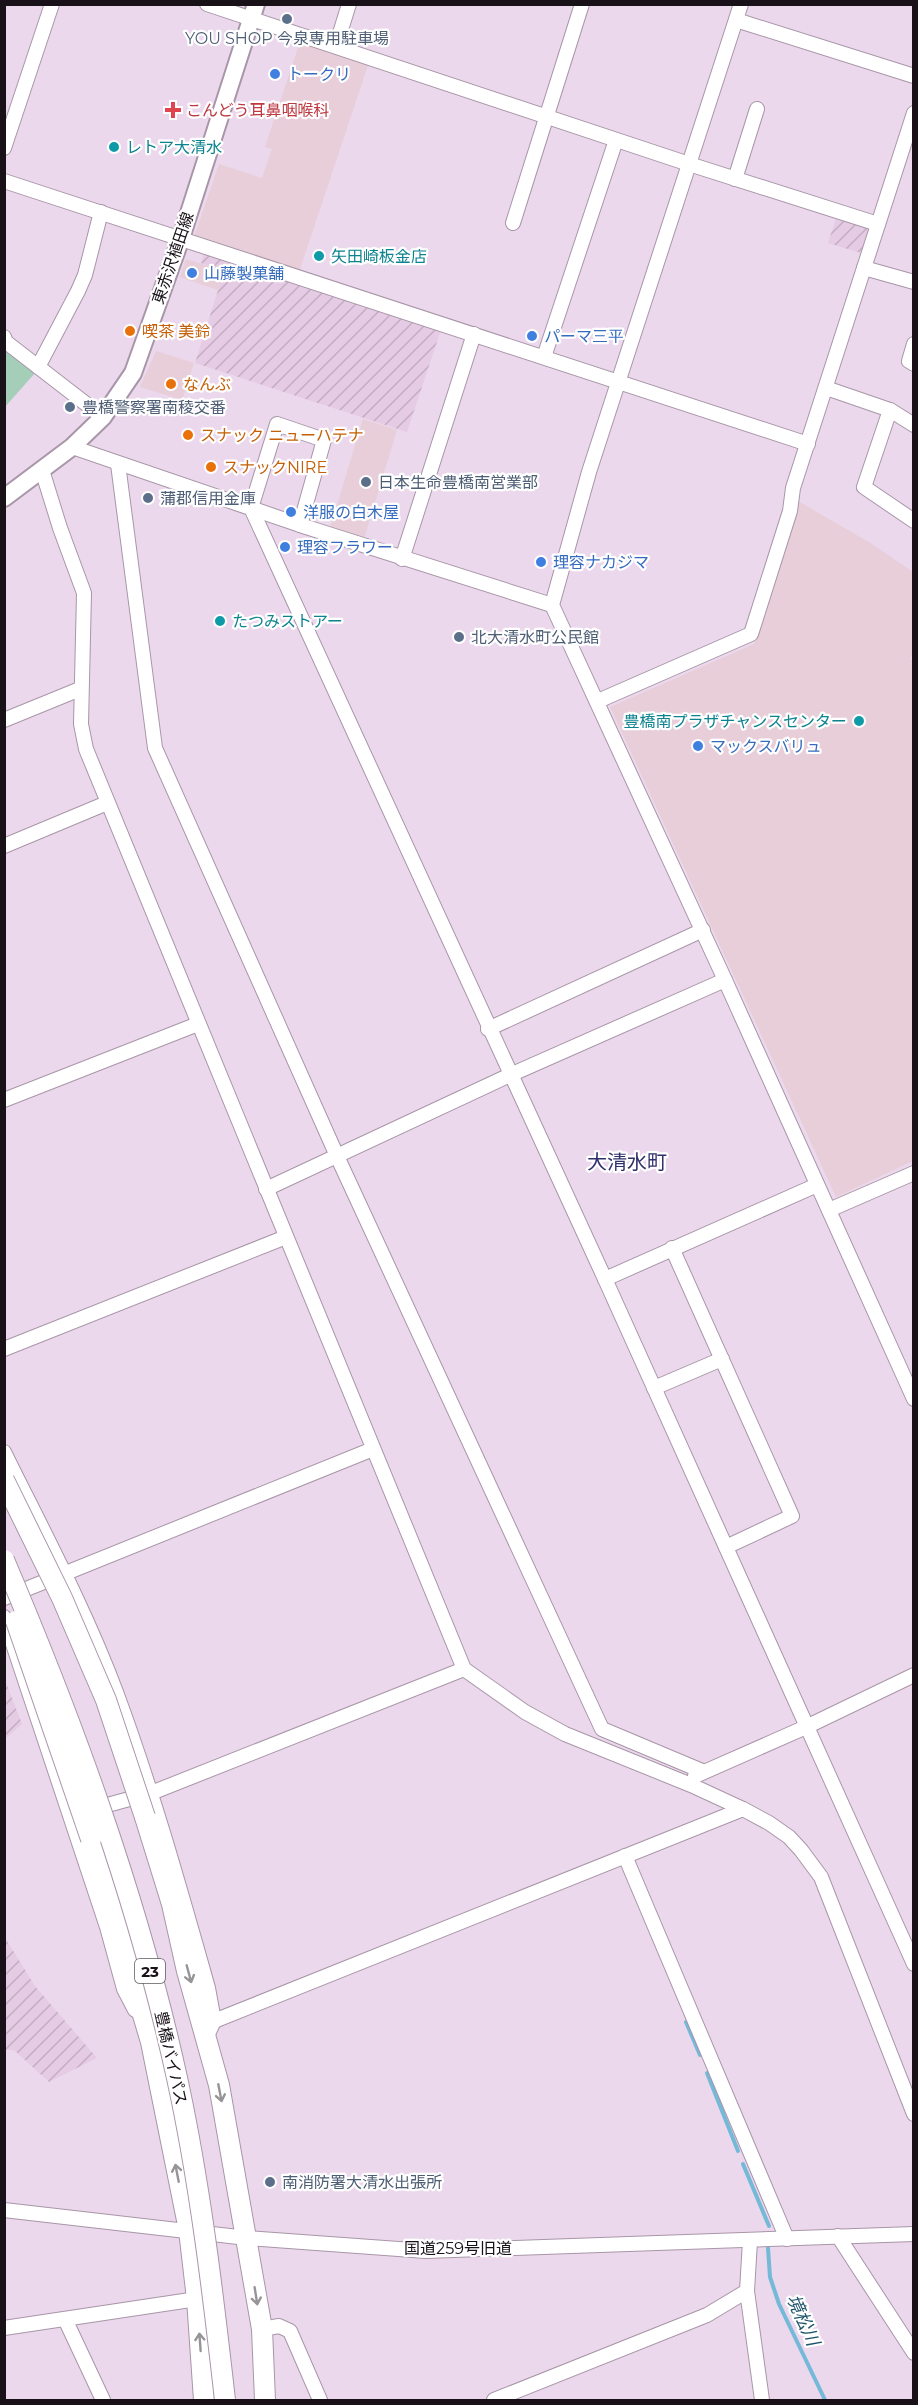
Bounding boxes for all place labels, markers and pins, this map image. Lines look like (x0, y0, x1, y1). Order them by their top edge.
marker: YOU SHOP 今泉専用駐車場 (280, 12, 294, 26)
place label: YOU SHOP 今泉専用駐車場 (185, 29, 389, 48)
place label: トークリ (287, 65, 351, 84)
marker: トークリ (268, 67, 282, 81)
marker: こんどう耳鼻咽喉科 (164, 101, 182, 119)
place label: こんどう耳鼻咽喉科 (186, 101, 330, 120)
place label: レトア大清水 (126, 138, 222, 157)
marker: レトア大清水 (107, 140, 121, 154)
place label: 矢田崎板金店 (331, 247, 427, 266)
marker: 矢田崎板金店 (312, 249, 326, 263)
place label: 山藤製菓舗 (204, 264, 284, 283)
marker: 山藤製菓舗 (185, 266, 199, 280)
place label: 喫茶 美鈴 (142, 322, 210, 341)
marker: 喫茶 美鈴 (123, 324, 137, 338)
place label: パーマ三平 (544, 327, 624, 346)
marker: パーマ三平 (525, 329, 539, 343)
place label: なんぶ (183, 375, 231, 394)
marker: なんぶ (164, 377, 178, 391)
place label: 豊橋警察署南稜交番 (82, 398, 226, 417)
marker: 豊橋警察署南稜交番 (63, 400, 77, 414)
place label: スナック ニューハテナ (200, 426, 364, 445)
marker: スナック ニューハテナ (181, 428, 195, 442)
place label: スナックNIRE (223, 458, 327, 477)
marker: スナックNIRE (204, 460, 218, 474)
place label: 日本生命豊橋南営業部 (378, 473, 538, 492)
marker: 日本生命豊橋南営業部 (359, 475, 373, 489)
place label: 蒲郡信用金庫 (160, 489, 256, 508)
marker: 蒲郡信用金庫 (141, 491, 155, 505)
place label: 洋服の白木屋 (303, 503, 399, 522)
marker: 洋服の白木屋 (284, 505, 298, 519)
place label: 理容フラワー (297, 538, 393, 557)
marker: 理容フラワー (278, 540, 292, 554)
place label: 理容ナカジマ (553, 553, 649, 572)
marker: 理容ナカジマ (534, 555, 548, 569)
place label: たつみストアー (232, 612, 343, 631)
marker: たつみストアー (213, 614, 227, 628)
place label: 北大清水町公民館 (471, 628, 599, 647)
marker: 北大清水町公民館 (452, 630, 466, 644)
place label: 豊橋南プラザチャンスセンター (623, 712, 847, 731)
marker: 豊橋南プラザチャンスセンター (852, 714, 866, 728)
place label: マックスバリュ (710, 737, 822, 756)
marker: マックスバリュ (691, 739, 705, 753)
place label: 南消防署大清水出張所 (282, 2173, 442, 2192)
marker: 南消防署大清水出張所 (263, 2175, 277, 2189)

